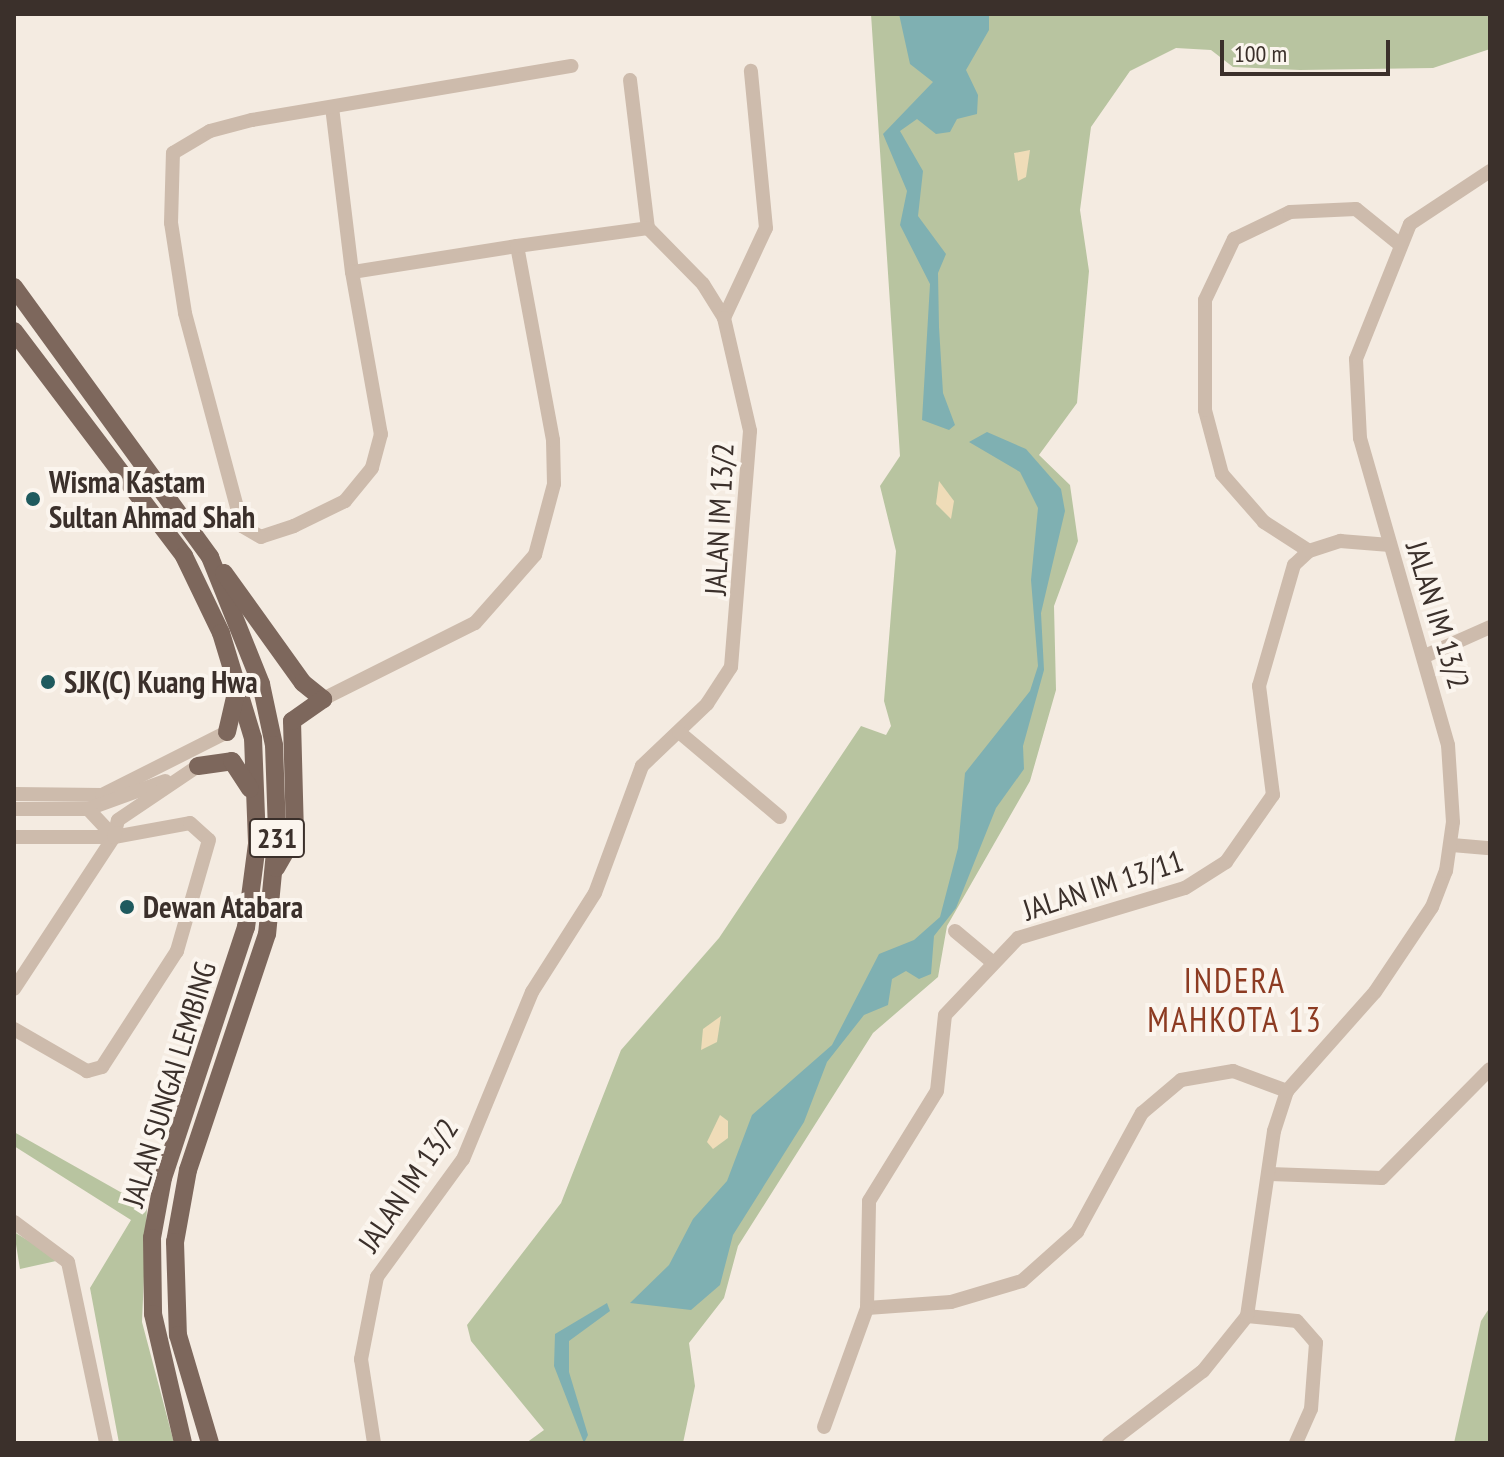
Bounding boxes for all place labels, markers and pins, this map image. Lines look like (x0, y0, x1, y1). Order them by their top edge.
place label: Wisma Kastam Sultan Ahmad Shah (49, 464, 256, 534)
marker: Wisma Kastam Sultan Ahmad Shah (24, 490, 42, 508)
place label: SJK(C) Kuang Hwa (64, 664, 258, 700)
marker: SJK(C) Kuang Hwa (39, 673, 57, 691)
place label: Dewan Atabara (143, 889, 304, 925)
marker: Dewan Atabara (118, 898, 136, 916)

